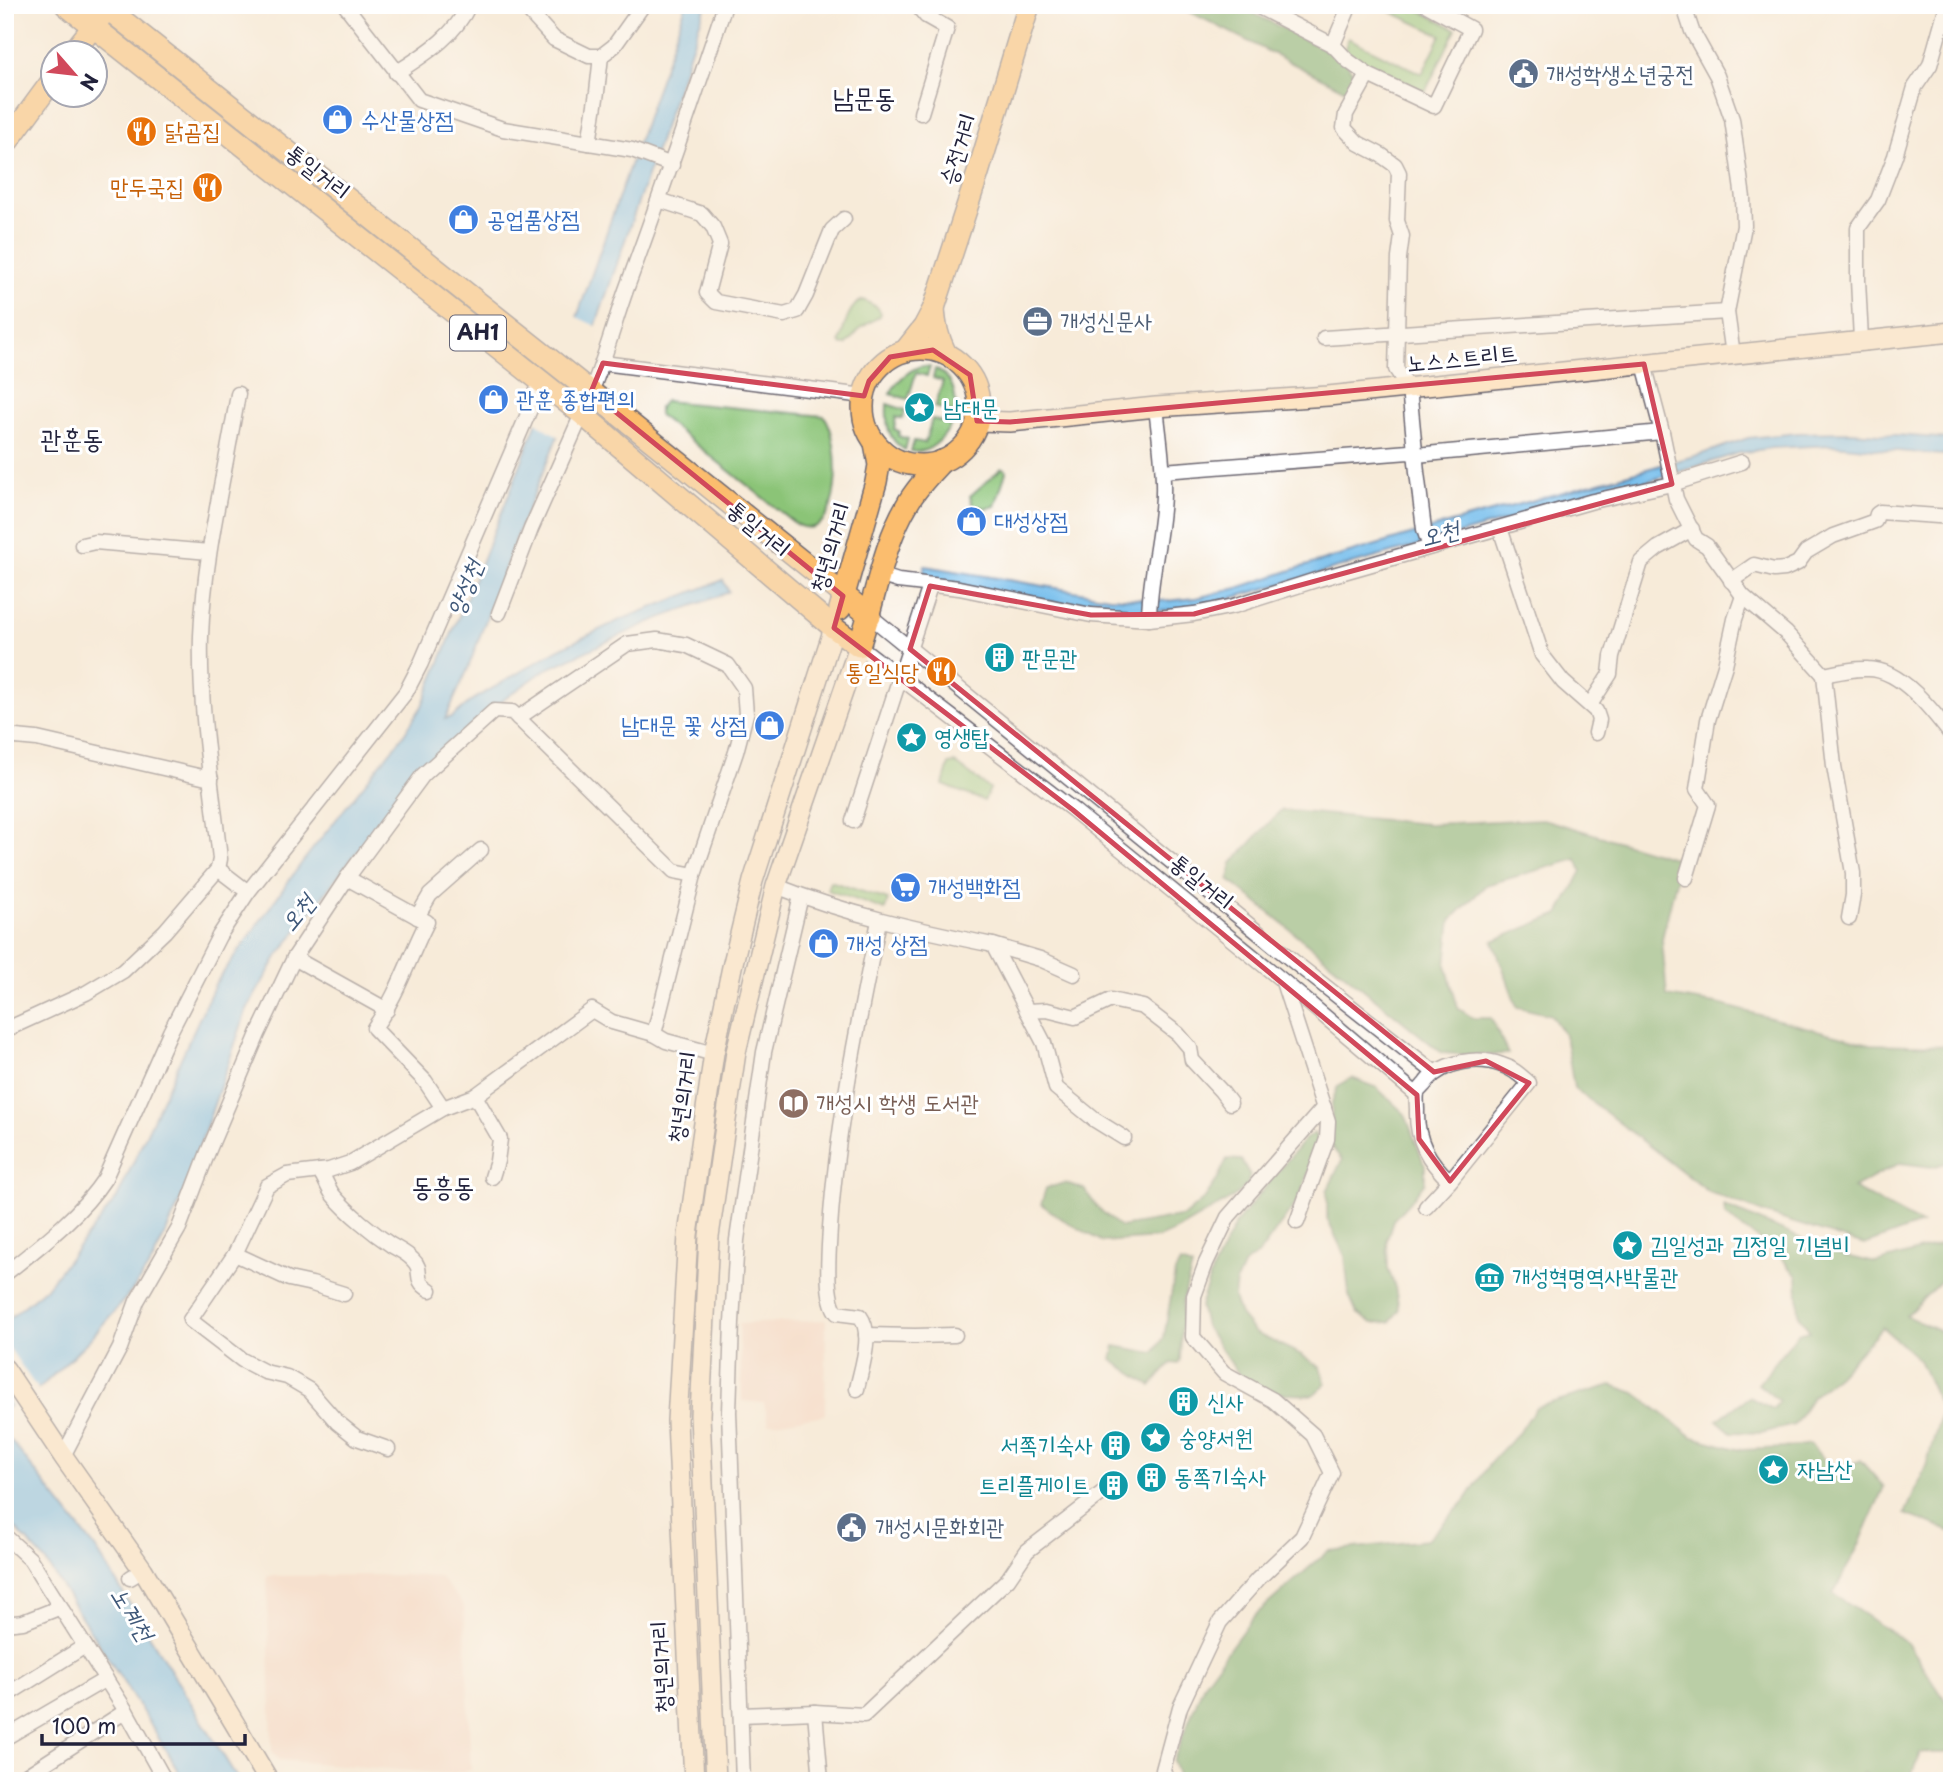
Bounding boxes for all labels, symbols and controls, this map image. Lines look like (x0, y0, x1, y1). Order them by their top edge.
north arrow (38, 38, 108, 108)
place label: 개성학생소년궁전 (1546, 55, 1694, 90)
public building icon: 개성학생소년궁전 (1506, 57, 1540, 91)
text: N (74, 69, 106, 96)
district label: 남문동 (833, 77, 895, 116)
place label: 수산물상점 (361, 101, 454, 136)
shop icon: 수산물상점 (321, 103, 355, 137)
street label: 승전거리 (929, 108, 984, 189)
place label: 닭곰집 (165, 112, 221, 147)
restaurant icon: 닭곰집 (125, 114, 159, 148)
street label: 통일거리 (279, 134, 359, 207)
place label: 만두국집 (110, 168, 184, 203)
restaurant icon: 만두국집 (190, 170, 224, 204)
place label: 공업품상점 (487, 200, 580, 235)
shop icon: 공업품상점 (447, 202, 481, 236)
place label: 개성신문사 (1060, 302, 1153, 337)
office icon: 개성신문사 (1020, 304, 1054, 338)
road number: AH1 (450, 316, 506, 350)
street label: 노스스트리트 (1405, 333, 1519, 380)
place label: 관훈 종합편의 (516, 380, 635, 415)
shop icon: 관훈 종합편의 (476, 382, 510, 416)
place label: 남대문 (943, 389, 999, 424)
place icon: 남대문 (903, 391, 937, 425)
district label: 관훈동 (41, 418, 103, 457)
street label: 통일거리 (720, 491, 800, 565)
street label: 청년의거리 (799, 497, 858, 596)
place label: 대성상점 (994, 502, 1068, 537)
shop icon: 대성상점 (954, 504, 988, 538)
water label: 오천 (1416, 509, 1465, 554)
water label: 양성천 (436, 551, 492, 621)
place label: 판문관 (1022, 639, 1078, 674)
building icon: 판문관 (982, 641, 1016, 675)
place label: 통일식당 (845, 653, 919, 688)
restaurant icon: 통일식당 (925, 655, 959, 689)
place label: 남대문 꽃 상점 (621, 706, 747, 741)
shop icon: 남대문 꽃 상점 (753, 708, 787, 742)
place label: 영생탑 (934, 718, 990, 753)
place icon: 영생탑 (894, 720, 928, 754)
street label: 통일거리 (1163, 844, 1243, 918)
place label: 개성백화점 (928, 868, 1021, 903)
supermarket icon: 개성백화점 (888, 870, 922, 904)
water label: 오천 (270, 883, 324, 938)
place label: 개성 상점 (846, 925, 928, 960)
shop icon: 개성 상점 (806, 927, 840, 961)
street label: 청년의거리 (657, 1049, 704, 1145)
place label: 개성시 학생 도서관 (816, 1084, 979, 1119)
library icon: 개성시 학생 도서관 (776, 1086, 810, 1120)
district label: 동흥동 (412, 1166, 474, 1205)
place label: 김일성과 김정일 기념비 (1650, 1226, 1850, 1261)
place icon: 김일성과 김정일 기념비 (1610, 1228, 1644, 1262)
place label: 개성혁명역사박물관 (1512, 1258, 1679, 1293)
museum icon: 개성혁명역사박물관 (1472, 1260, 1506, 1294)
place label: 신사 (1207, 1383, 1244, 1418)
building icon: 신사 (1167, 1385, 1201, 1419)
place label: 숭양서원 (1179, 1419, 1253, 1454)
place icon: 숭양서원 (1139, 1421, 1173, 1455)
place label: 서쪽기숙사 (1000, 1426, 1093, 1461)
building icon: 서쪽기숙사 (1099, 1428, 1133, 1462)
place label: 자남산 (1797, 1450, 1853, 1485)
place icon: 자남산 (1757, 1452, 1791, 1486)
place label: 동쪽기숙사 (1174, 1458, 1267, 1493)
building icon: 동쪽기숙사 (1134, 1460, 1168, 1494)
place label: 트리플게이트 (979, 1466, 1090, 1501)
building icon: 트리플게이트 (1096, 1468, 1130, 1502)
place label: 개성시문화회관 (875, 1508, 1005, 1543)
public building icon: 개성시문화회관 (835, 1510, 869, 1544)
water label: 노계천 (103, 1579, 166, 1649)
street label: 청년의거리 (640, 1620, 679, 1714)
scale bar (42, 1702, 245, 1746)
text: 100 m (52, 1709, 116, 1741)

